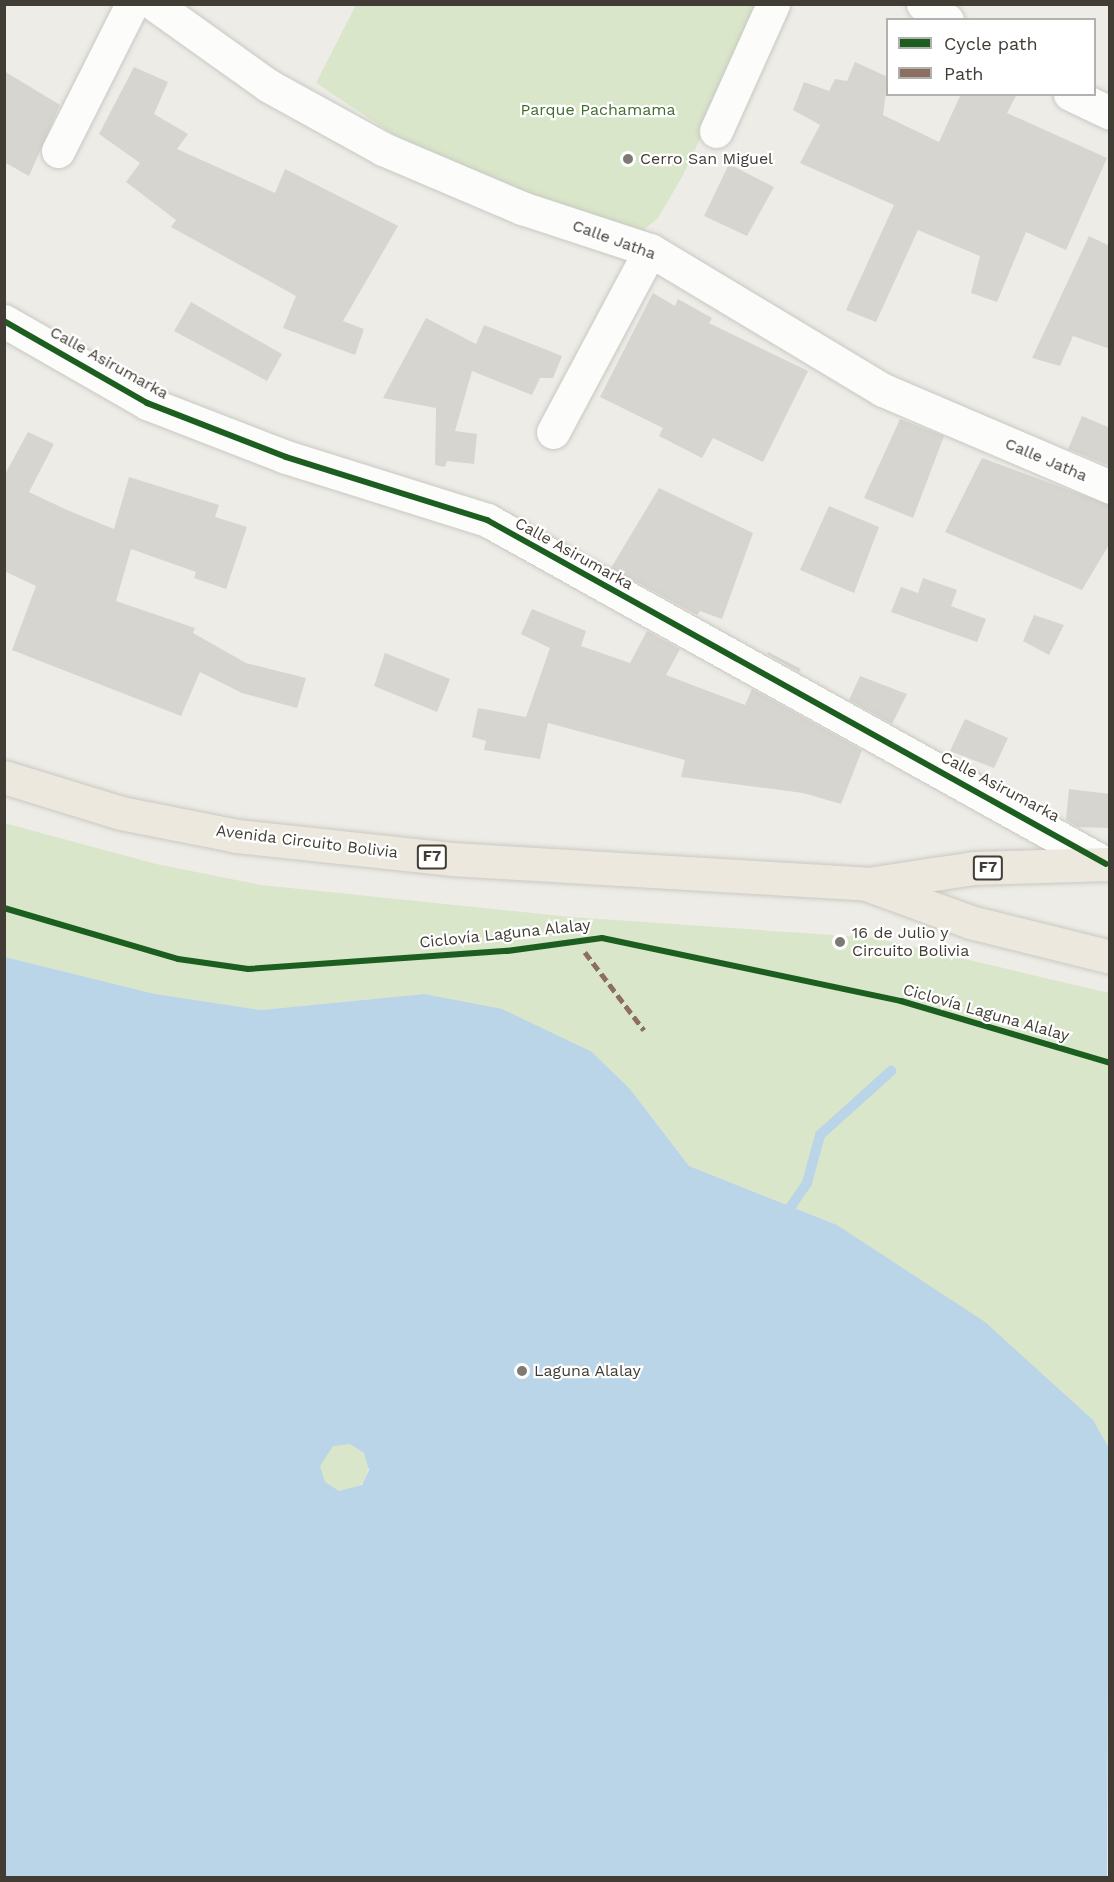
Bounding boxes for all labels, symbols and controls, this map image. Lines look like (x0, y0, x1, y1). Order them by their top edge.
legend (886, 18, 1096, 96)
text: Cycle path (944, 33, 1038, 54)
text: Path (944, 63, 984, 84)
park label: Parque Pachamama (520, 100, 676, 120)
place label: Cerro San Miguel (640, 149, 773, 169)
marker: Cerro San Miguel (621, 152, 635, 166)
street label: Calle Jatha (570, 216, 658, 264)
street label: Calle Asirumarka (46, 322, 172, 404)
street label: Calle Jatha (1002, 434, 1090, 486)
street label: Calle Asirumarka (511, 513, 637, 595)
street label: Calle Asirumarka (937, 747, 1063, 827)
street label: Avenida Circuito Bolivia (215, 821, 399, 863)
road number: F7 (416, 845, 448, 869)
road number: F7 (972, 856, 1004, 880)
street label: Ciclovía Laguna Alalay (418, 915, 592, 953)
place label: 16 de Julio y Circuito Bolivia (852, 923, 969, 961)
marker: 16 de Julio y Circuito Bolivia (833, 935, 847, 949)
street label: Ciclovía Laguna Alalay (900, 980, 1072, 1046)
place label: Laguna Alalay (534, 1361, 642, 1381)
marker: Laguna Alalay (515, 1364, 529, 1378)

